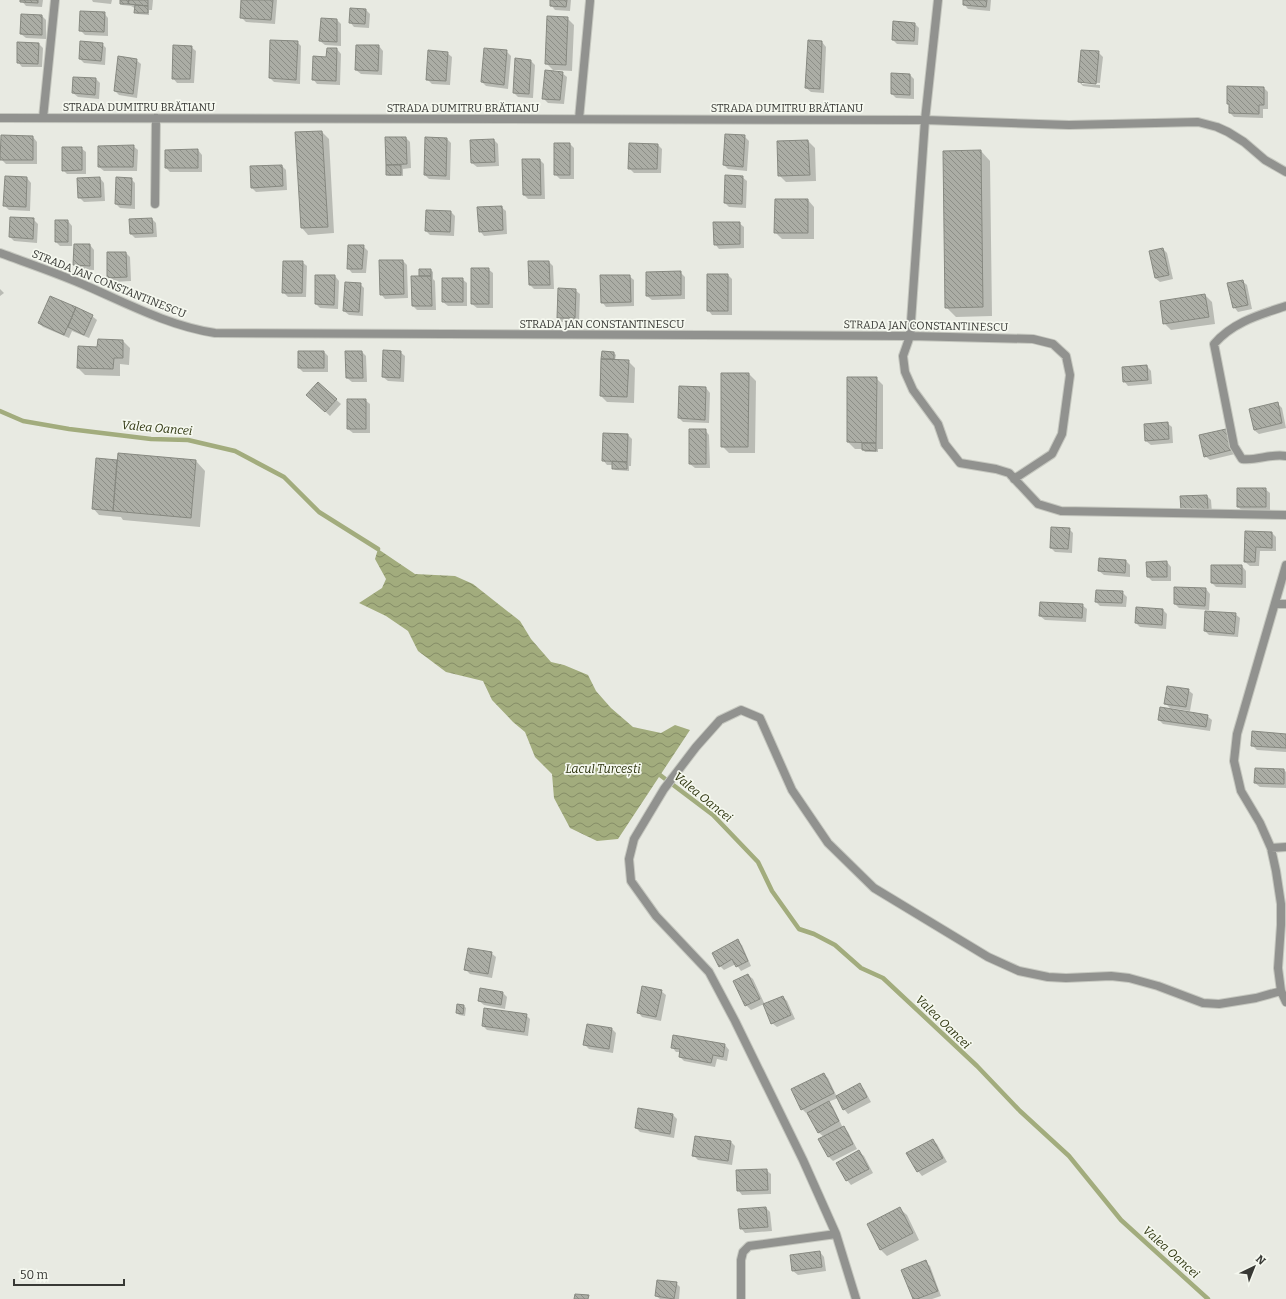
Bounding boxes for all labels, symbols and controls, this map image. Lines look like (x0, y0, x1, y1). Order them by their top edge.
street label: STRADA DUMITRU BRĂTIANU (63, 100, 215, 114)
street label: STRADA DUMITRU BRĂTIANU (387, 101, 539, 115)
street label: STRADA DUMITRU BRĂTIANU (711, 101, 863, 115)
street label: STRADA JAN CONSTANTINESCU (30, 247, 188, 321)
street label: STRADA JAN CONSTANTINESCU (520, 318, 684, 331)
street label: STRADA JAN CONSTANTINESCU (843, 318, 1009, 334)
water label: Valea Oancei (121, 418, 194, 438)
water label: Lacul Turcești (565, 762, 641, 777)
water label: Valea Oancei (671, 769, 735, 825)
water label: Valea Oancei (913, 992, 974, 1052)
water label: Valea Oancei (1140, 1223, 1202, 1281)
north arrow (1234, 1247, 1274, 1287)
text: N (1253, 1252, 1268, 1268)
scale bar (14, 1261, 124, 1287)
text: 50 m (20, 1268, 49, 1282)

